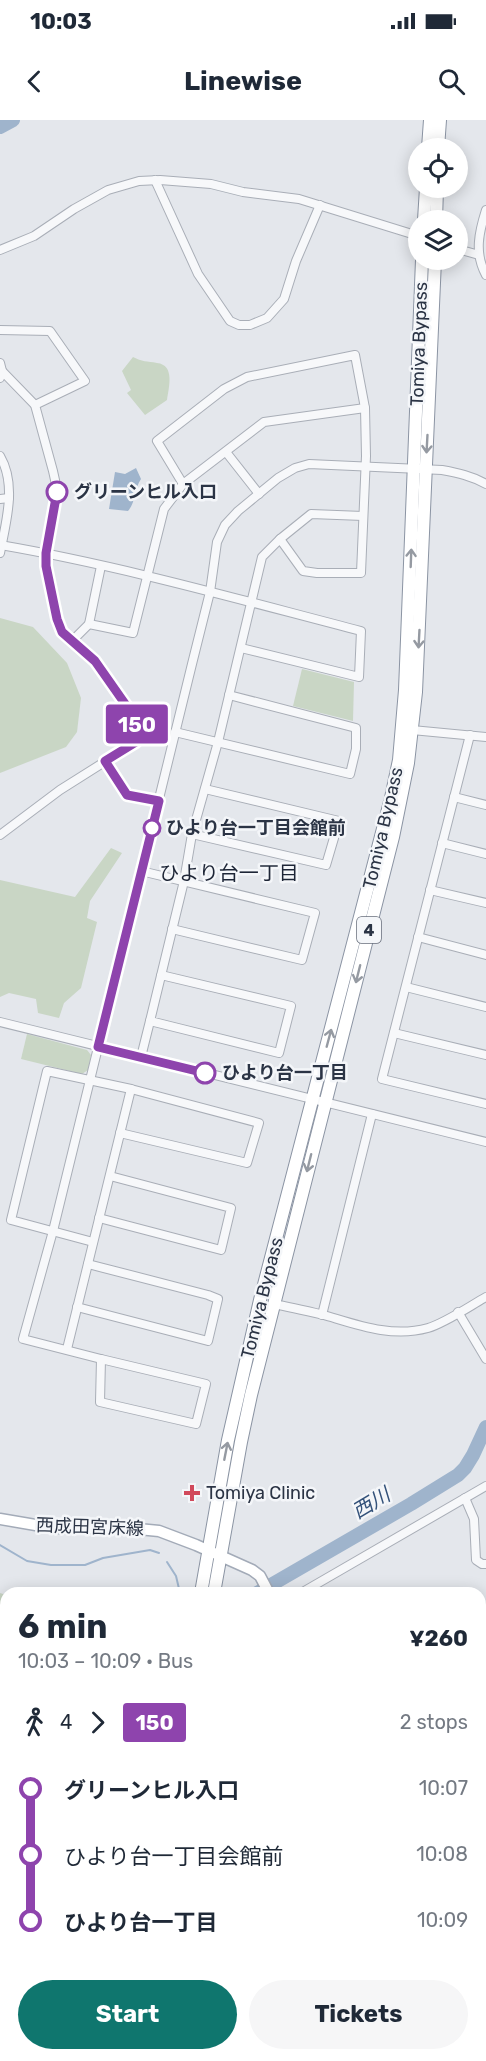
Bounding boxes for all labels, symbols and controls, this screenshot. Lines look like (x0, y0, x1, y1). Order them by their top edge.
text: 10:03 (30, 8, 92, 35)
icon: back (18, 65, 51, 98)
text: Linewise (184, 65, 302, 97)
icon: search (435, 65, 468, 98)
map controls (408, 138, 468, 270)
button: locate (408, 138, 468, 198)
button: layers (408, 210, 468, 270)
street label: Tomiya Bypass (406, 281, 432, 407)
one-way arrow (422, 433, 433, 453)
marker: グリーンヒル入口 (46, 481, 68, 503)
place label: グリーンヒル入口 (74, 481, 217, 503)
one-way arrow (405, 549, 416, 569)
one-way arrow (414, 628, 425, 648)
line badge: 150 (102, 704, 172, 744)
text: 150 (118, 712, 156, 737)
street label: Tomiya Bypass (358, 765, 408, 891)
place label: ひより台一丁目会館前 (166, 817, 346, 839)
marker: ひより台一丁目会館前 (143, 819, 161, 837)
district label: ひより台一丁目 (159, 861, 299, 885)
road number: 4 (357, 917, 381, 943)
one-way arrow (352, 964, 364, 983)
one-way arrow (324, 1029, 336, 1048)
marker: ひより台一丁目 (194, 1062, 216, 1084)
place label: ひより台一丁目 (222, 1062, 348, 1084)
one-way arrow (303, 1153, 315, 1172)
street label: Tomiya Bypass (236, 1235, 288, 1361)
one-way arrow (221, 1442, 232, 1462)
water label: 西川 (348, 1481, 396, 1524)
place label: Tomiya Clinic (206, 1482, 315, 1504)
marker: Tomiya Clinic (183, 1484, 201, 1502)
street label: 西成田宮床線 (36, 1514, 144, 1540)
text: 6 min (18, 1607, 107, 1646)
text: ¥260 (409, 1625, 468, 1652)
text: 10:03 – 10:09 · Bus (18, 1649, 193, 1673)
icon: walk (18, 1706, 51, 1739)
icon: forward (81, 1706, 114, 1739)
text: 4 (60, 1710, 72, 1734)
text: 150 (135, 1710, 174, 1735)
text: 2 stops (400, 1710, 468, 1734)
text: 10:07 (419, 1776, 468, 1800)
text: グリーンヒル入口 (64, 1777, 239, 1804)
text: 10:08 (416, 1842, 468, 1866)
text: ひより台一丁目会館前 (64, 1843, 284, 1870)
text: 10:09 (417, 1908, 468, 1932)
text: ひより台一丁目 (64, 1909, 218, 1936)
button: Start (18, 1980, 237, 2049)
button: Tickets (249, 1980, 468, 2049)

